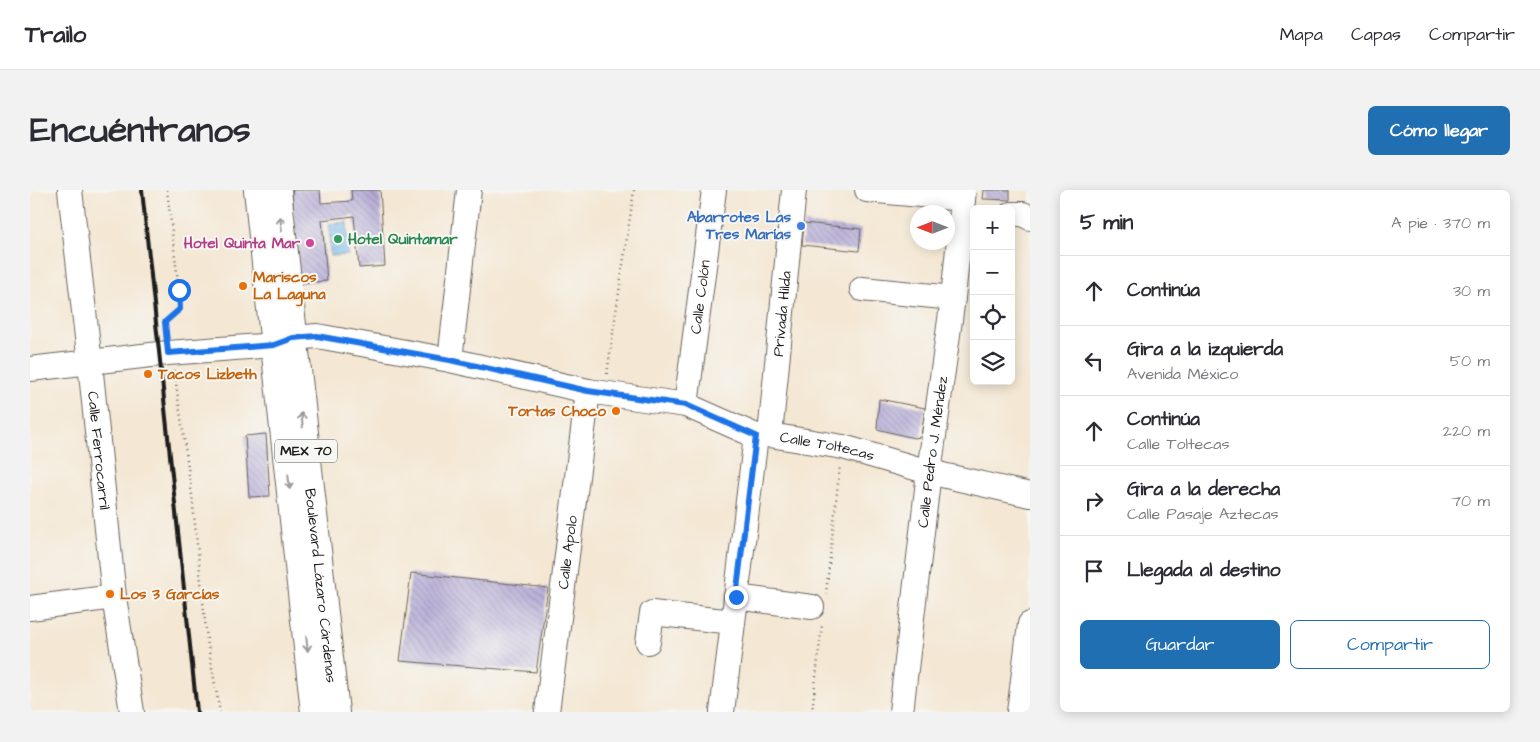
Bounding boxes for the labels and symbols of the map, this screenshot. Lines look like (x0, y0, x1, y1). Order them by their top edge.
north arrow (910, 205, 955, 250)
place label: Abarrotes Las Tres Marías (687, 207, 791, 245)
one-way arrow (276, 216, 286, 232)
marker: Abarrotes Las Tres Marías (795, 220, 807, 232)
place label: Hotel Quintamar (348, 229, 458, 250)
place label: Hotel Quinta Mar (184, 233, 301, 254)
marker: Hotel Quintamar (332, 233, 344, 245)
marker: Hotel Quinta Mar (304, 237, 316, 249)
street label: Calle Colón (685, 258, 715, 335)
place label: Mariscos La Laguna (253, 267, 326, 307)
street label: Privada Hilda (767, 269, 797, 357)
route start (168, 279, 191, 302)
marker: Mariscos La Laguna (237, 280, 249, 292)
place label: Tacos Lizbeth (157, 364, 257, 385)
marker: Tacos Lizbeth (142, 368, 154, 380)
street label: Calle Pedro J. Méndez (912, 374, 953, 529)
street label: Calle Ferrocarril (82, 390, 115, 511)
place label: Tortas Choco (507, 401, 607, 422)
marker: Tortas Choco (610, 405, 622, 417)
one-way arrow (297, 412, 307, 428)
street label: Calle Toltecas (778, 426, 877, 466)
road number: MEX 70 (275, 440, 337, 462)
one-way arrow (284, 474, 294, 490)
street label: Boulevard Lázaro Cárdenas (300, 487, 342, 684)
street label: Calle Apolo (552, 514, 583, 590)
place label: Los 3 Garcías (120, 584, 220, 605)
route end (725, 586, 748, 609)
marker: Los 3 Garcías (104, 588, 116, 600)
one-way arrow (302, 635, 312, 651)

